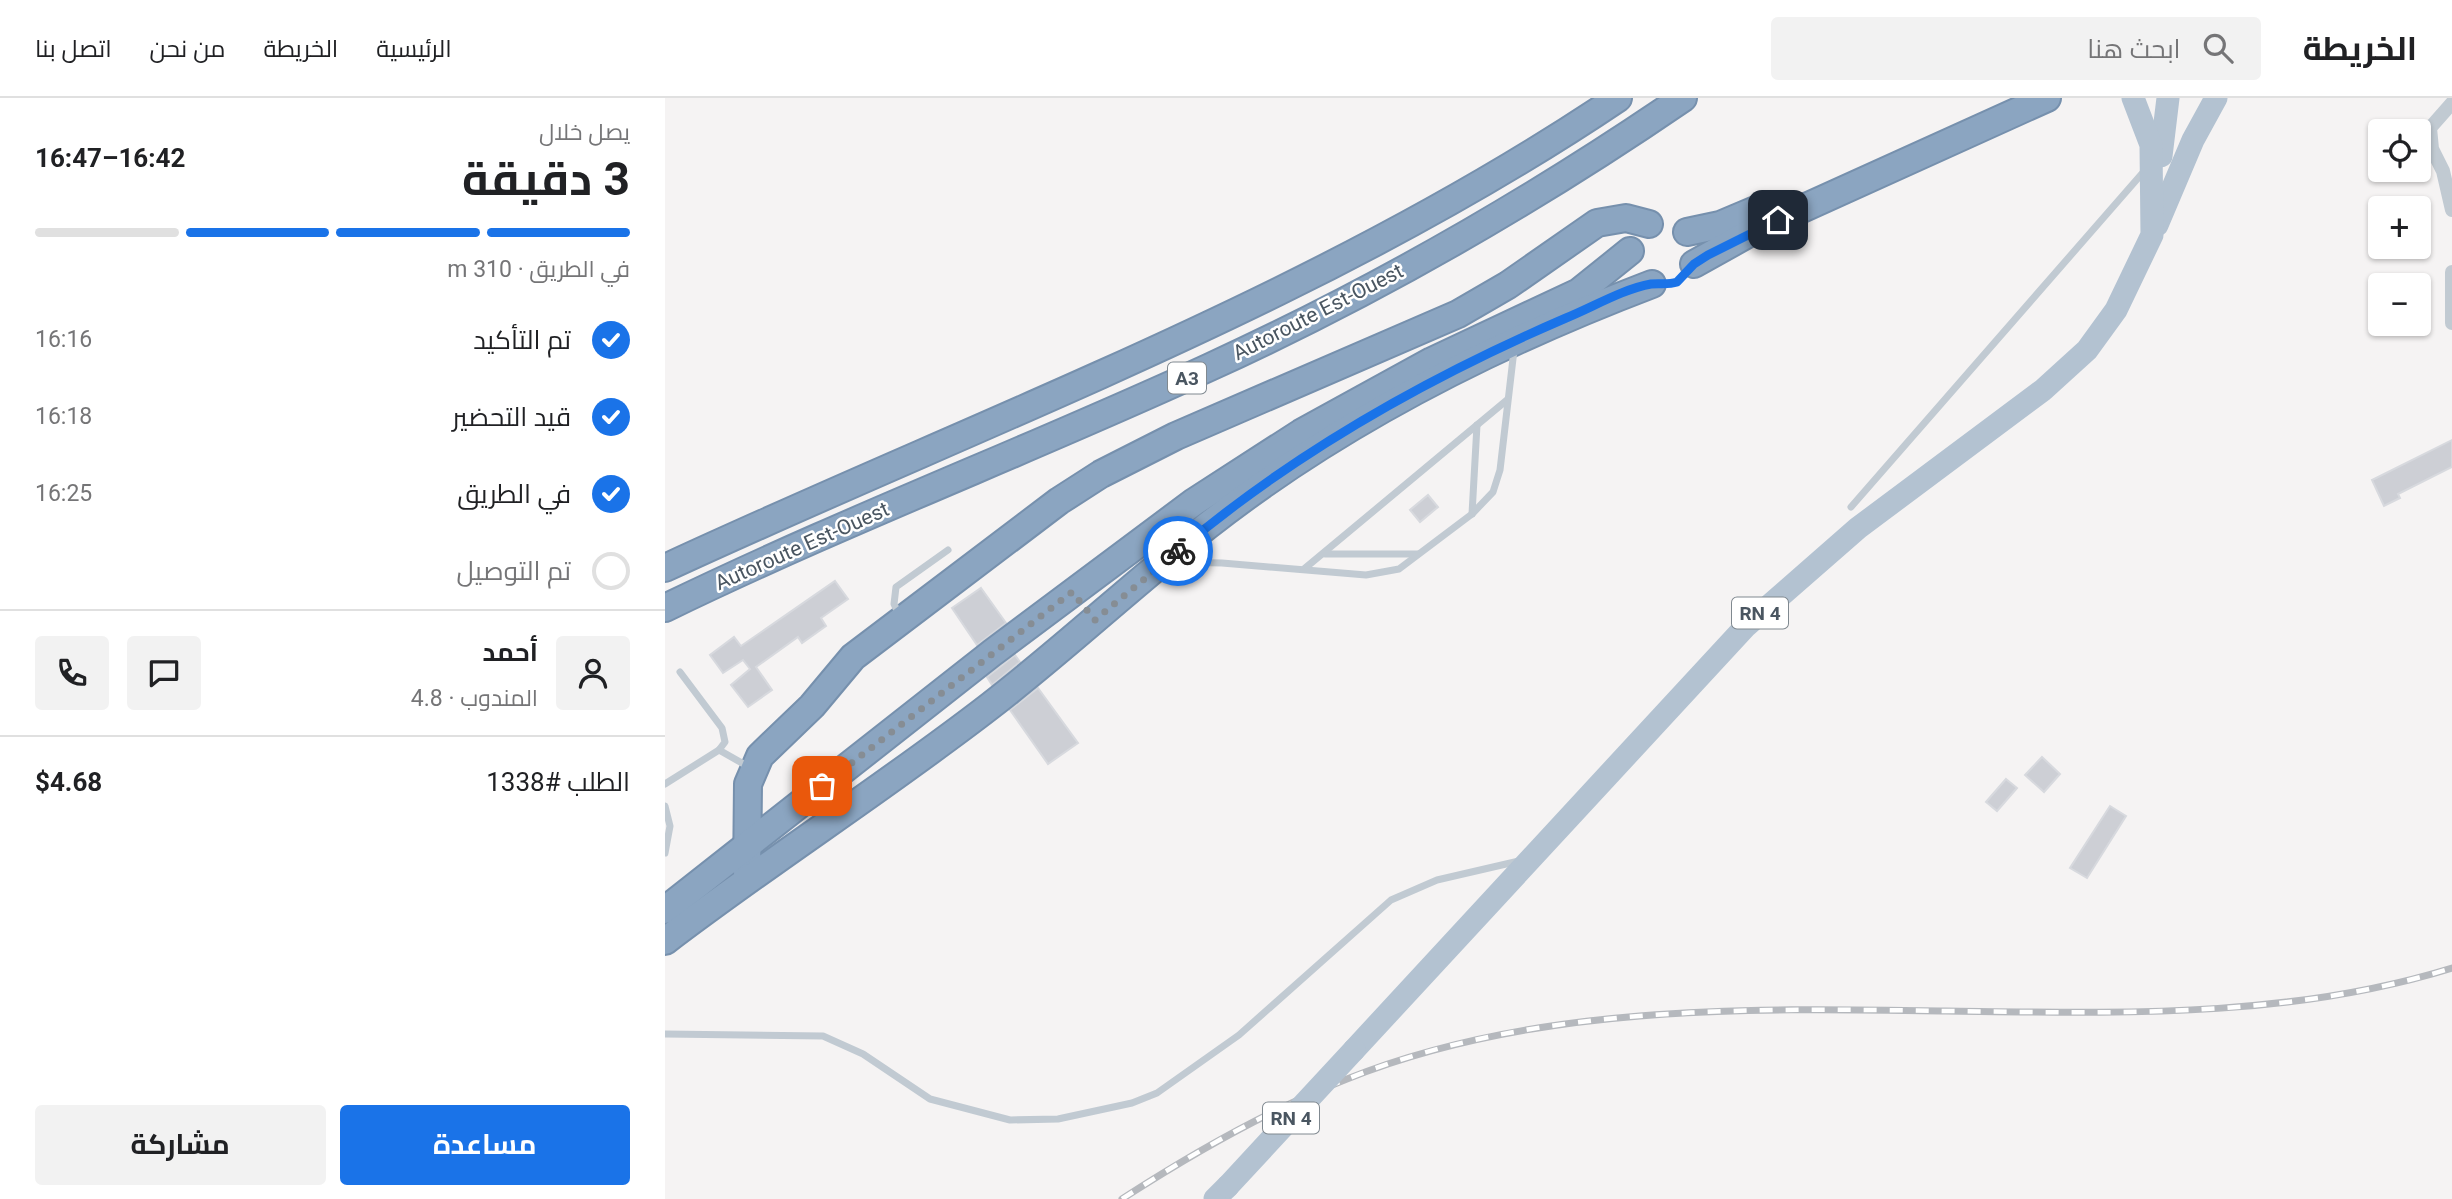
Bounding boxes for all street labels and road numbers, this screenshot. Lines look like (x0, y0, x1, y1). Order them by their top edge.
street label: Autoroute Est-Ouest (1229, 259, 1407, 365)
road number: A3 (1168, 362, 1206, 394)
street label: Autoroute Est-Ouest (711, 497, 893, 595)
road number: RN 4 (1732, 598, 1788, 628)
road number: RN 4 (1263, 1102, 1319, 1134)

